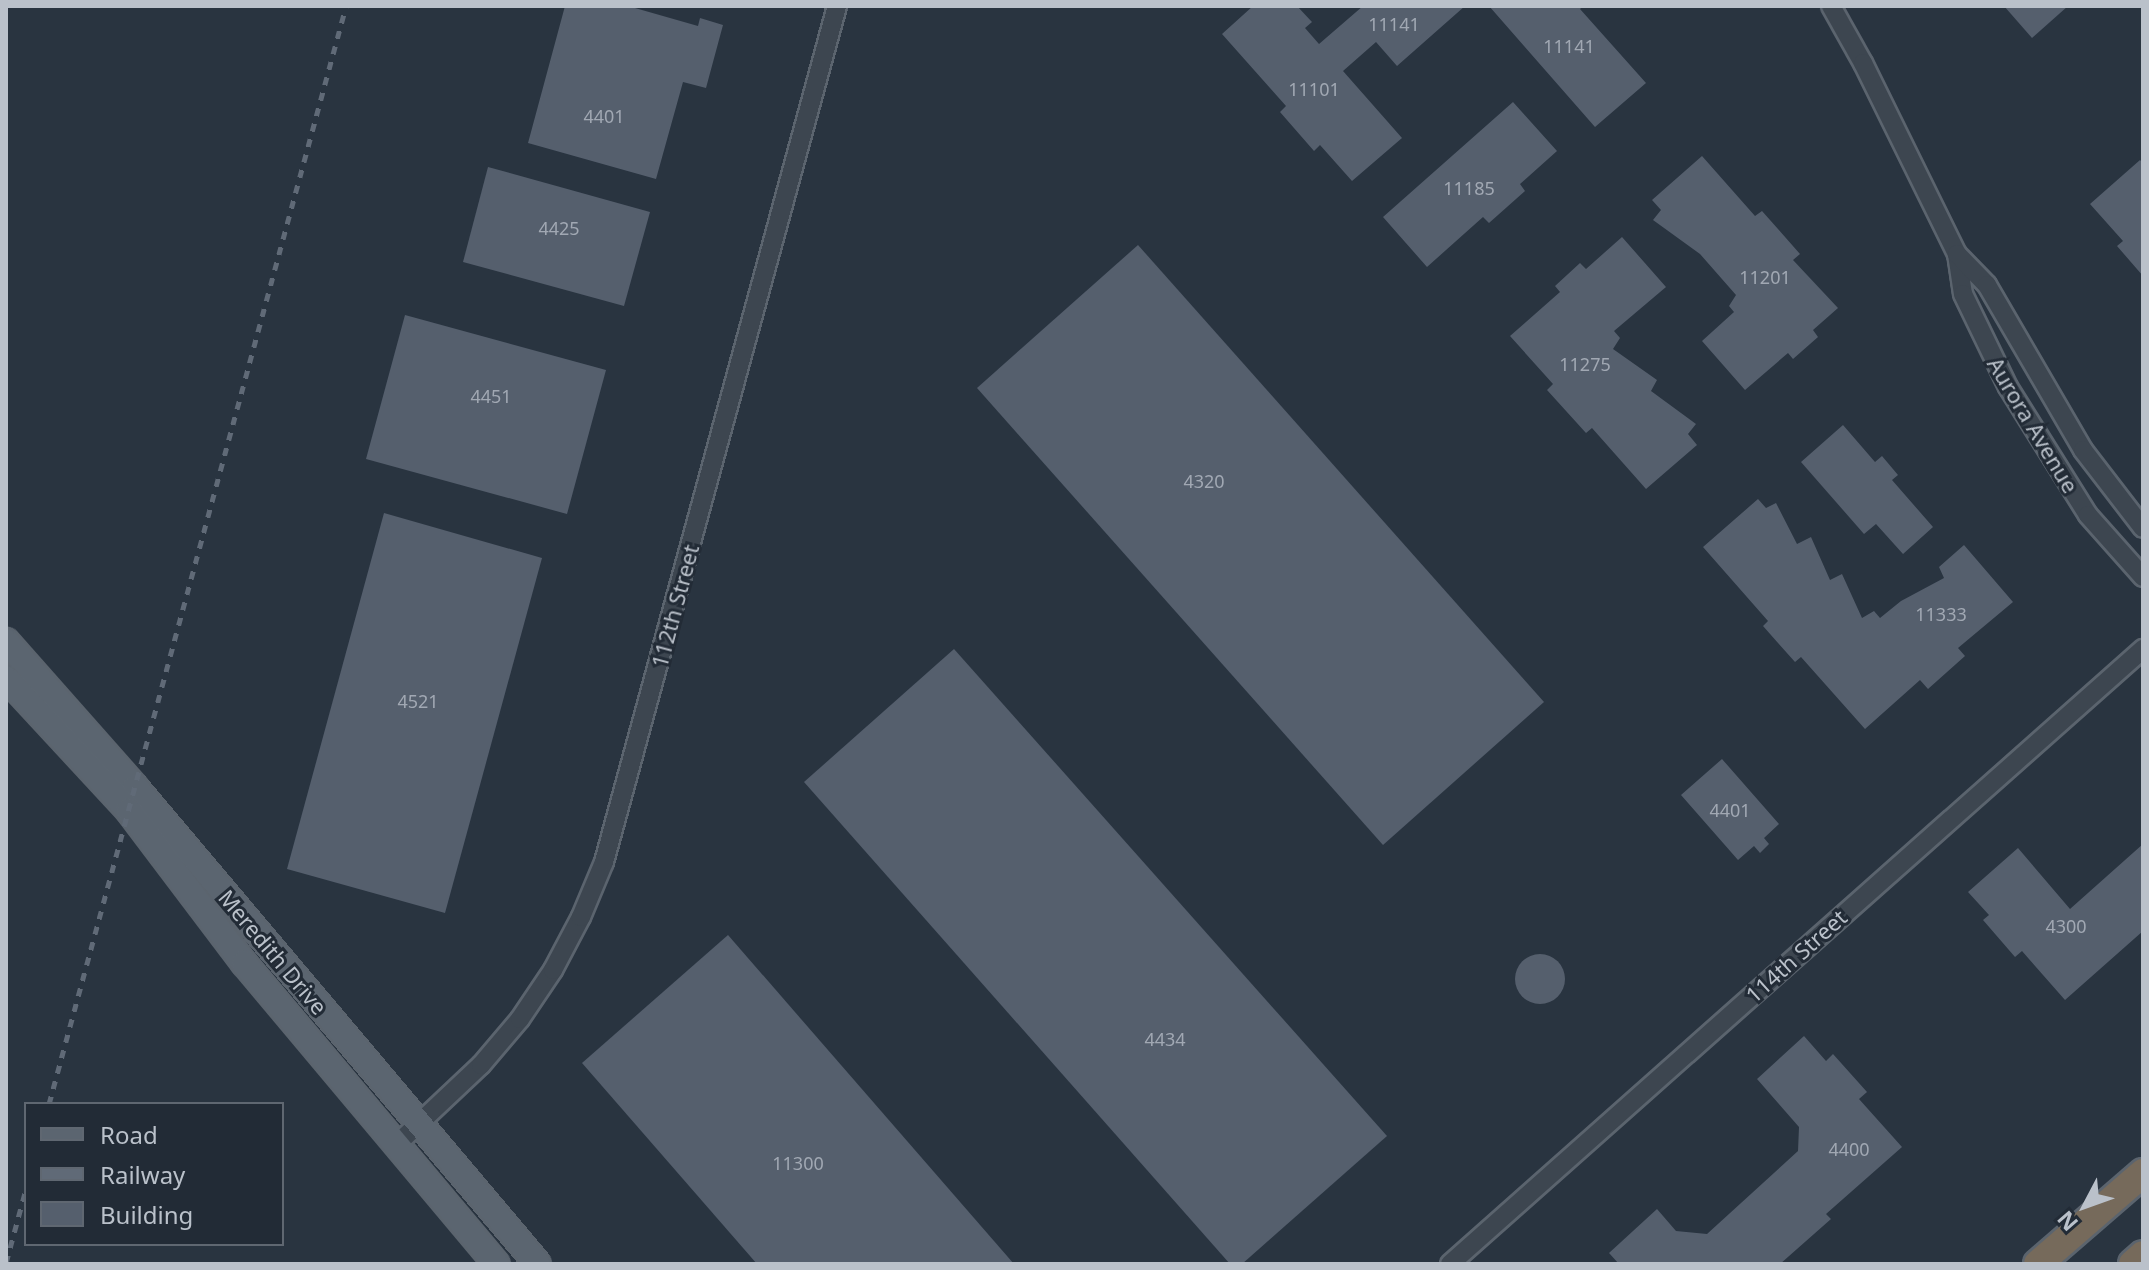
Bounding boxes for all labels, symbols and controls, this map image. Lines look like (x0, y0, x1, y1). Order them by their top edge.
house number: 11141 (1368, 13, 1420, 35)
house number: 11141 (1543, 35, 1595, 57)
house number: 11101 (1288, 78, 1340, 100)
house number: 4401 (583, 105, 625, 127)
house number: 11185 (1443, 177, 1495, 199)
house number: 4425 (538, 217, 580, 239)
house number: 11201 (1739, 266, 1791, 288)
street label: Aurora Avenue (1982, 352, 2084, 498)
house number: 11275 (1559, 353, 1611, 375)
house number: 4451 (470, 385, 512, 407)
house number: 4320 (1183, 470, 1225, 492)
street label: 112th Street (646, 542, 704, 670)
house number: 11333 (1915, 603, 1967, 625)
house number: 4521 (397, 690, 439, 712)
house number: 4401 (1709, 799, 1751, 821)
street label: Meredith Drive (213, 884, 333, 1020)
street label: 114th Street (1740, 904, 1852, 1008)
house number: 4300 (2045, 915, 2087, 937)
house number: 4434 (1144, 1028, 1186, 1050)
legend (24, 1102, 284, 1246)
text: Road (100, 1118, 158, 1151)
house number: 4400 (1828, 1138, 1870, 1160)
house number: 11300 (772, 1152, 824, 1174)
text: Railway (100, 1158, 185, 1191)
north arrow (2045, 1166, 2125, 1246)
text: Building (100, 1198, 193, 1231)
text: N (2050, 1205, 2084, 1238)

